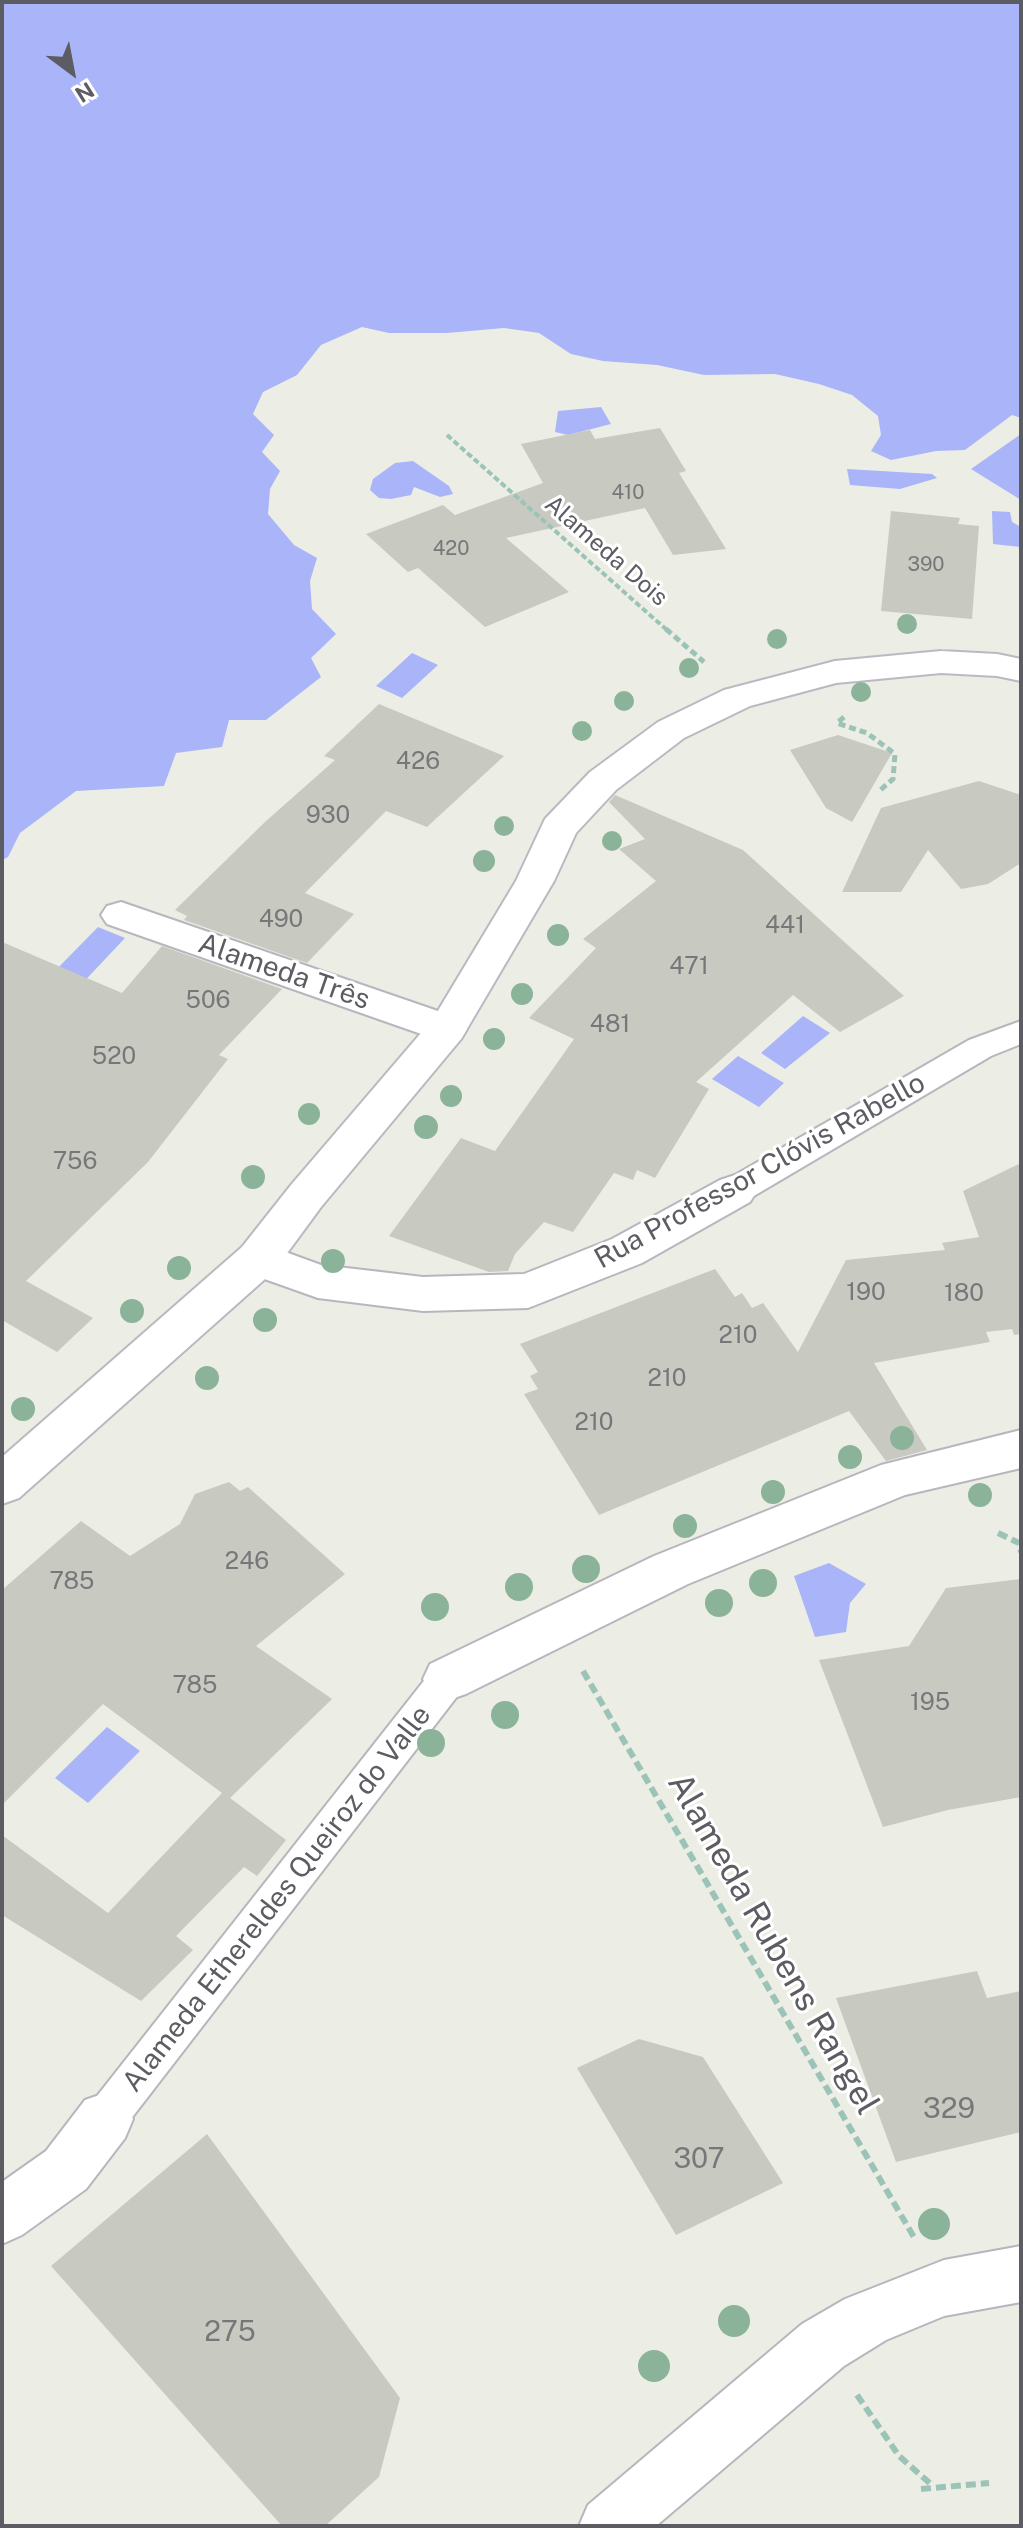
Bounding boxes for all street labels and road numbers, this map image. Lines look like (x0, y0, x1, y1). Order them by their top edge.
street label: Alameda Dois (539, 490, 673, 612)
street label: Alameda Três (194, 927, 374, 1017)
street label: Rua Professor Clóvis Rabello (589, 1066, 931, 1276)
street label: Alameda Ethereldes Queiroz do Valle (116, 1699, 438, 2099)
street label: Alameda Rubens Rangel (658, 1766, 888, 2122)

